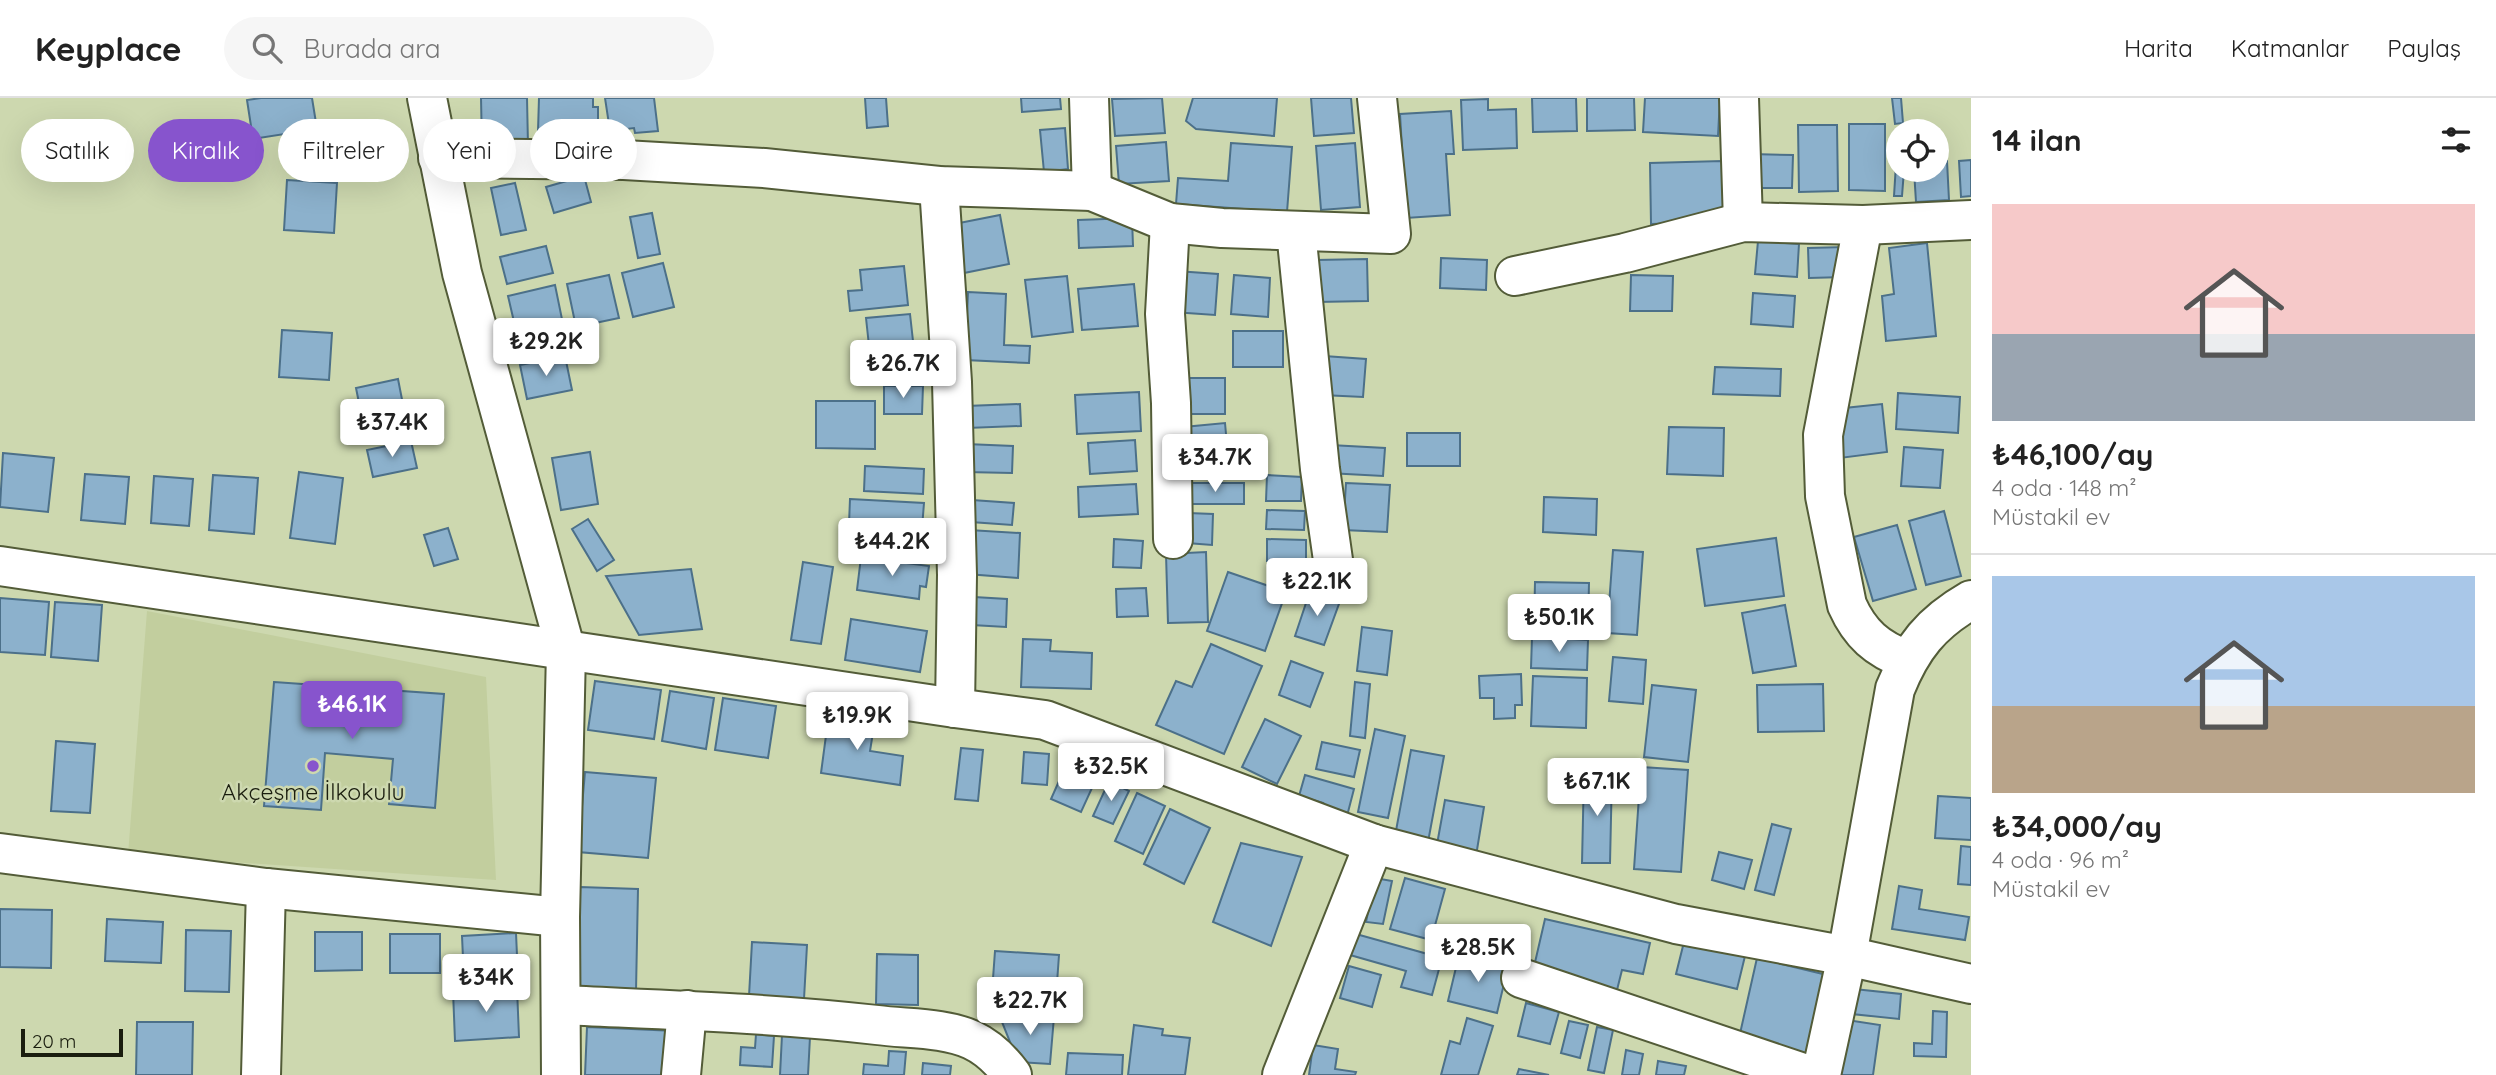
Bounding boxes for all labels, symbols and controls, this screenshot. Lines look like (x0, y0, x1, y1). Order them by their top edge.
search box (224, 17, 714, 80)
text: Keyplace (35, 28, 182, 69)
icon: search (248, 29, 286, 67)
text: Burada ara (304, 32, 441, 65)
text: Harita (2124, 33, 2193, 63)
text: Katmanlar (2231, 33, 2349, 63)
text: Paylaş (2387, 33, 2461, 63)
chip: Satılık (21, 119, 134, 182)
chip: Kiralık (148, 119, 264, 182)
chip: Filtreler (278, 119, 409, 182)
chip: Yeni (423, 119, 516, 182)
chip: Daire (530, 119, 637, 182)
map controls (1886, 119, 1949, 182)
button: locate (1886, 119, 1949, 182)
text: 14 ilan (1992, 121, 2082, 159)
icon: filters (2437, 121, 2475, 159)
icon: home (2171, 250, 2297, 376)
pin: ₺29.2K (489, 318, 603, 378)
text: ₺29.2K (509, 326, 583, 355)
pin: ₺26.7K (846, 341, 960, 400)
text: ₺26.7K (866, 348, 940, 377)
pin: ₺37.4K (335, 400, 449, 459)
text: ₺37.4K (356, 407, 428, 436)
pin: ₺34.7K (1158, 434, 1272, 494)
text: ₺46,100/ay (1992, 435, 2153, 473)
text: ₺34.7K (1178, 442, 1252, 471)
text: 4 oda · 148 m² (1992, 473, 2136, 502)
text: Müstakil ev (1992, 502, 2110, 531)
pin: ₺44.2K (835, 518, 949, 578)
text: ₺44.2K (854, 526, 930, 555)
pin: ₺22.1K (1260, 559, 1374, 618)
text: ₺22.1K (1282, 566, 1352, 595)
pin: ₺50.1K (1502, 594, 1616, 654)
text: ₺50.1K (1524, 602, 1594, 631)
icon: home (2171, 622, 2297, 748)
pin: ₺46.1K (295, 682, 409, 741)
text: ₺46.1K (317, 689, 387, 718)
pin: ₺19.9K (800, 692, 914, 752)
text: ₺19.9K (822, 700, 892, 729)
pin: ₺32.5K (1054, 744, 1168, 803)
text: ₺32.5K (1074, 751, 1148, 780)
marker: Akçeşme İlkokulu (305, 758, 321, 774)
pin: ₺67.1K (1540, 758, 1654, 818)
text: ₺67.1K (1564, 766, 1630, 795)
place label: Akçeşme İlkokulu (221, 777, 405, 806)
text: ₺34,000/ay (1992, 807, 2162, 845)
text: 4 oda · 96 m² (1992, 845, 2129, 874)
text: Müstakil ev (1992, 874, 2110, 903)
pin: ₺28.5K (1421, 924, 1535, 984)
text: ₺28.5K (1441, 932, 1515, 961)
pin: ₺34K (445, 954, 527, 1014)
text: ₺34K (458, 962, 514, 991)
pin: ₺22.7K (973, 978, 1087, 1037)
text: ₺22.7K (993, 985, 1067, 1014)
scale bar (21, 1026, 122, 1058)
text: 20 m (32, 1029, 76, 1053)

